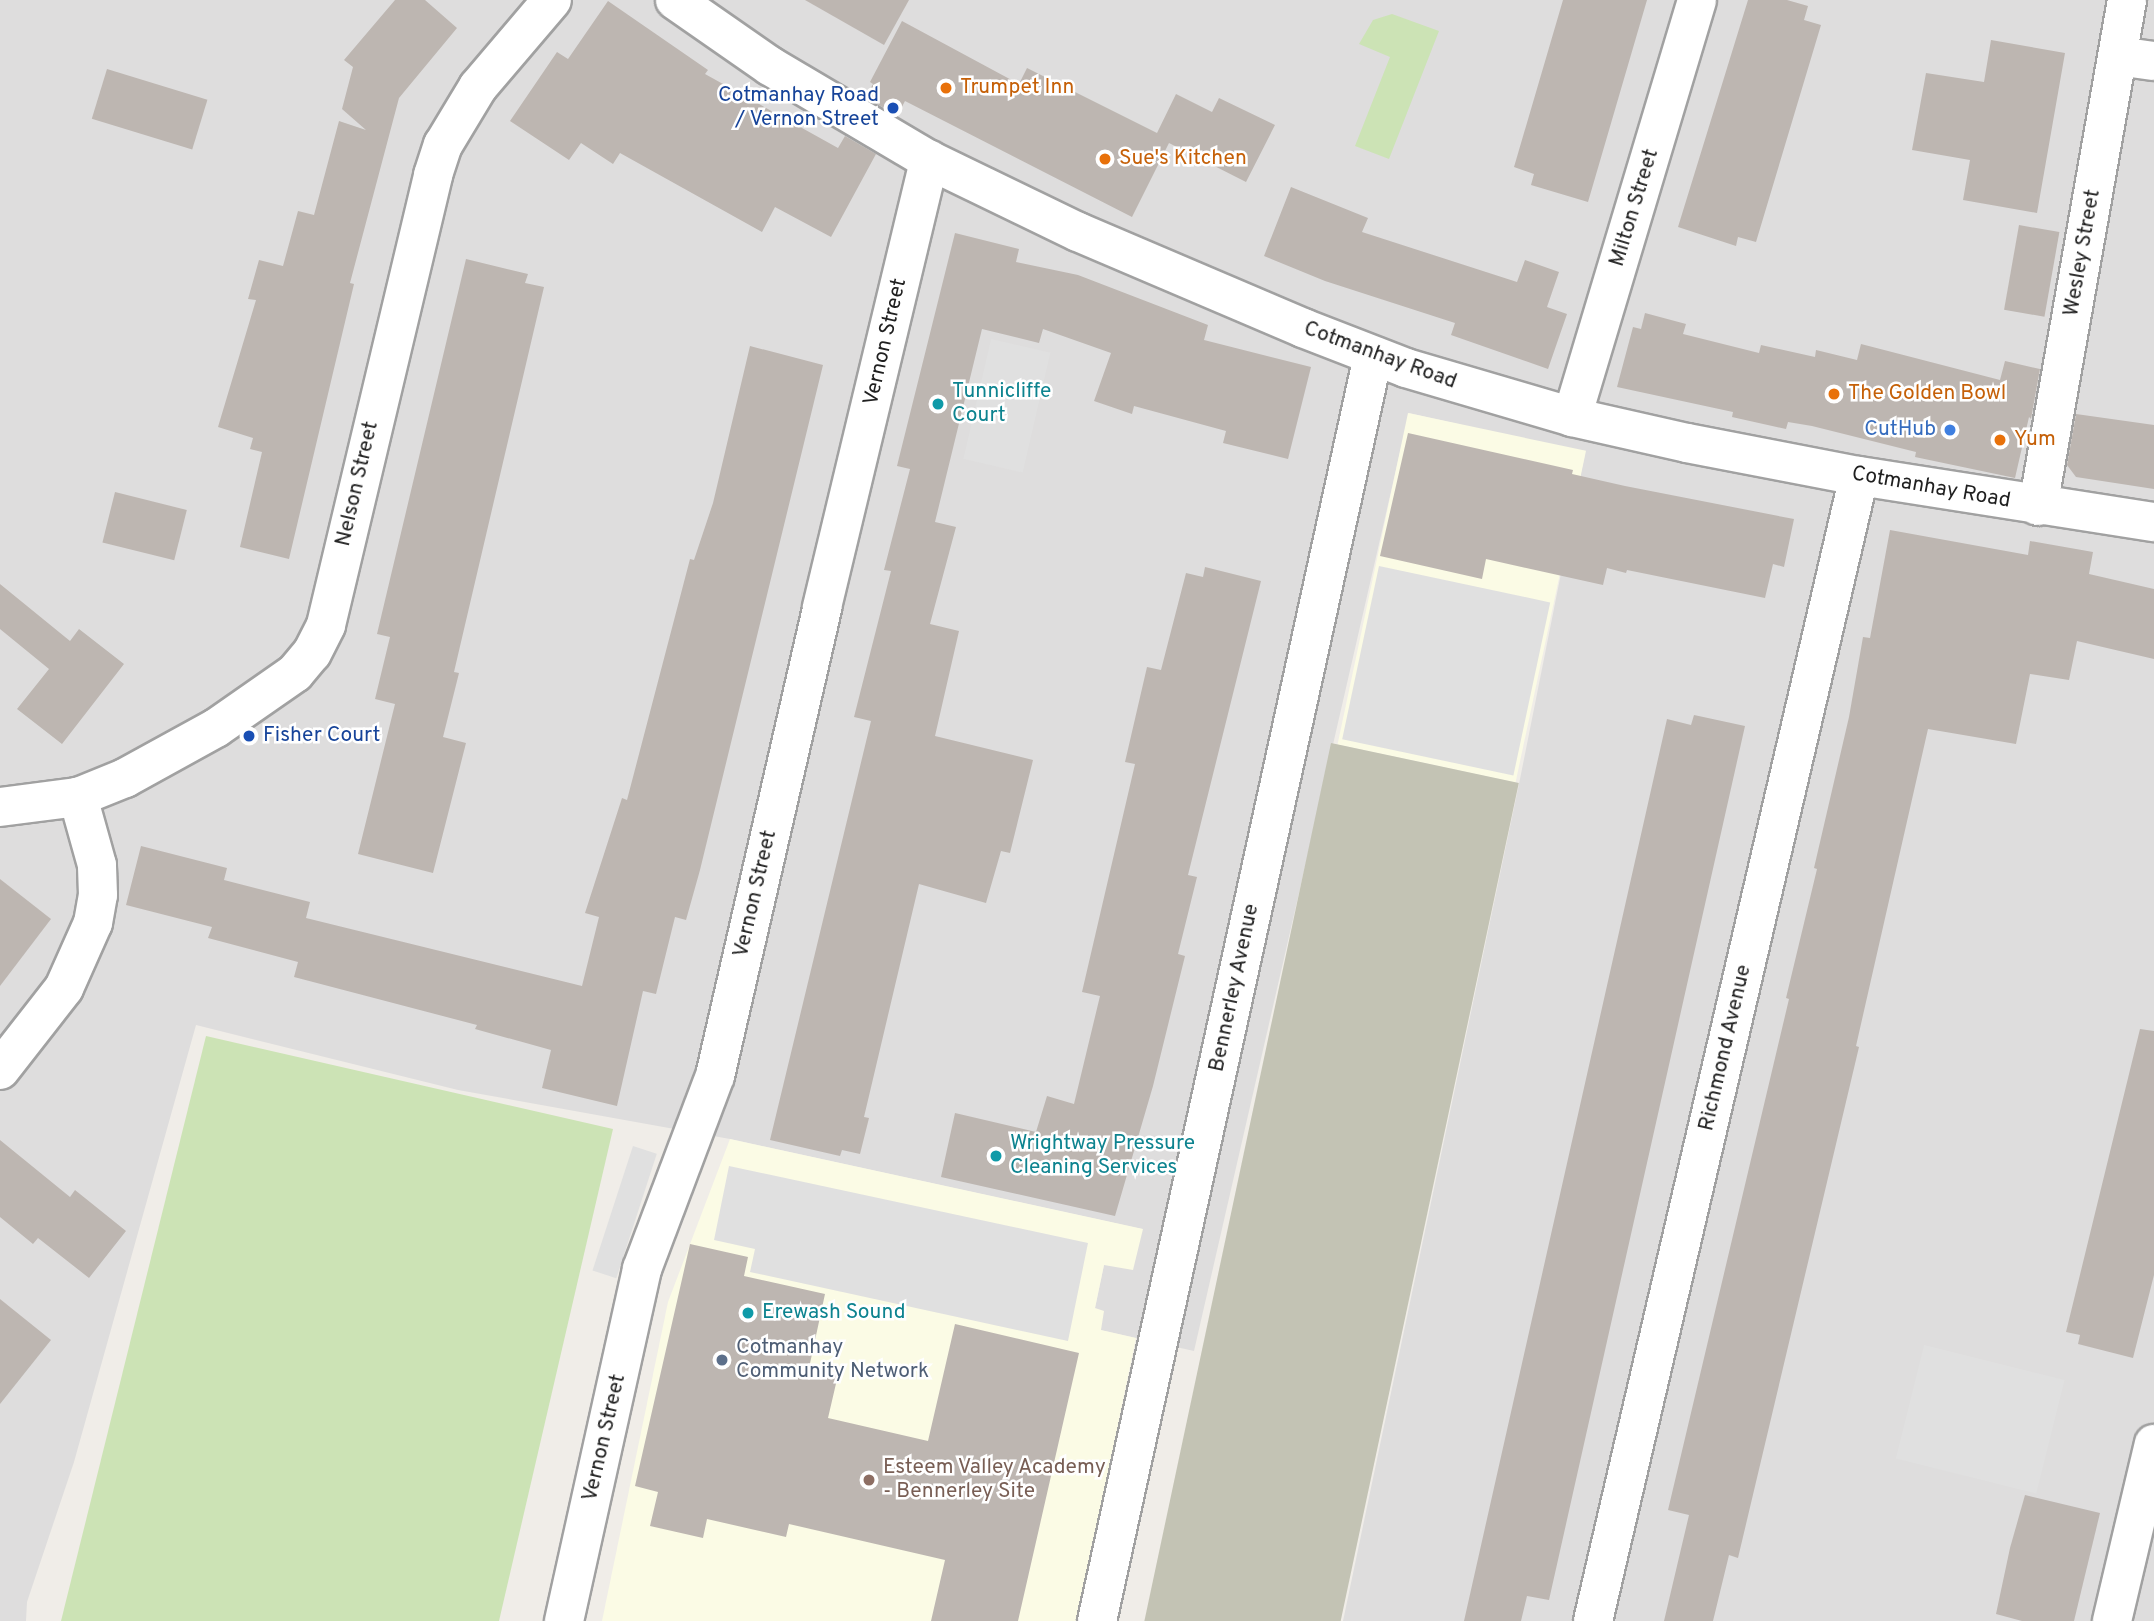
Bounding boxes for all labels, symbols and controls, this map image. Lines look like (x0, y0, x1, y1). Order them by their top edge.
place label: Trumpet Inn (960, 75, 1074, 101)
marker: Trumpet Inn (938, 80, 954, 96)
place label: Cotmanhay Road / Vernon Street (718, 83, 879, 133)
marker: Cotmanhay Road / Vernon Street (885, 100, 901, 116)
place label: Sue's Kitchen (1119, 146, 1247, 172)
street label: Milton Street (1605, 146, 1665, 270)
marker: Sue's Kitchen (1097, 151, 1113, 167)
street label: Wesley Street (2059, 188, 2107, 318)
street label: Vernon Street (859, 276, 913, 408)
street label: Cotmanhay Road (1300, 317, 1460, 395)
place label: Tunnicliffe Court (952, 379, 1051, 429)
place label: The Golden Bowl (1848, 381, 2006, 407)
marker: The Golden Bowl (1826, 386, 1842, 402)
marker: Tunnicliffe Court (930, 396, 946, 412)
place label: CutHub (1864, 417, 1936, 443)
street label: Nelson Street (331, 419, 385, 549)
marker: CutHub (1942, 422, 1958, 438)
place label: Yum (2014, 427, 2056, 453)
marker: Yum (1992, 432, 2008, 448)
street label: Cotmanhay Road (1850, 462, 2012, 514)
place label: Fisher Court (263, 723, 381, 749)
marker: Fisher Court (241, 728, 257, 744)
street label: Vernon Street (729, 828, 783, 960)
street label: Bennerley Avenue (1205, 901, 1265, 1075)
street label: Richmond Avenue (1695, 962, 1757, 1134)
place label: Wrightway Pressure Cleaning Services (1010, 1131, 1195, 1181)
marker: Wrightway Pressure Cleaning Services (988, 1148, 1004, 1164)
place label: Erewash Sound (762, 1300, 905, 1326)
marker: Erewash Sound (740, 1305, 756, 1321)
place label: Cotmanhay Community Network (736, 1335, 929, 1385)
marker: Cotmanhay Community Network (714, 1352, 730, 1368)
street label: Vernon Street (578, 1372, 632, 1504)
place label: Esteem Valley Academy - Bennerley Site (883, 1455, 1108, 1505)
marker: Esteem Valley Academy - Bennerley Site (861, 1472, 877, 1488)

